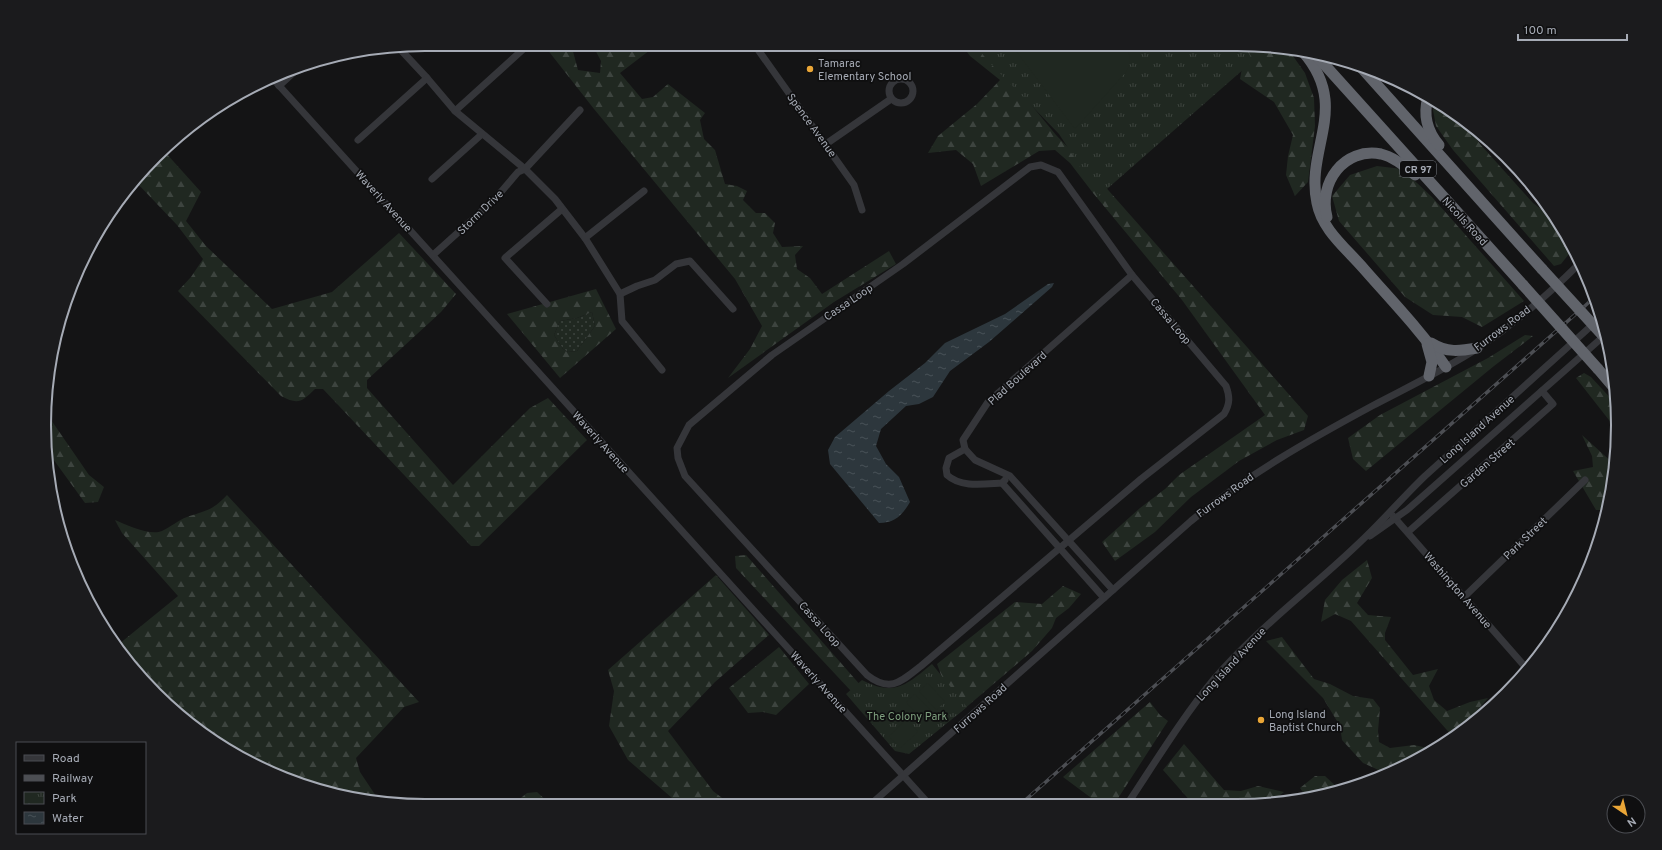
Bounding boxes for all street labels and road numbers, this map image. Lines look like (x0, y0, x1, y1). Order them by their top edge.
street label: Spence Avenue (783, 91, 839, 160)
road number: CR 97 (1400, 161, 1436, 177)
street label: Waverly Avenue (352, 168, 415, 235)
street label: Storm Drive (455, 187, 507, 238)
street label: Nicolls Road (1439, 194, 1490, 249)
street label: Cassa Loop (821, 281, 876, 324)
street label: Cassa Loop (1147, 296, 1194, 348)
street label: Furrows Road (1471, 303, 1534, 355)
street label: Plad Boulevard (985, 349, 1050, 409)
street label: Long Island Avenue (1437, 392, 1518, 467)
street label: Waverly Avenue (569, 409, 632, 476)
street label: Garden Street (1457, 436, 1518, 492)
street label: Furrows Road (1194, 470, 1257, 521)
street label: Park Street (1501, 514, 1551, 563)
street label: Washington Avenue (1420, 550, 1494, 632)
street label: Cassa Loop (795, 599, 843, 650)
street label: Long Island Avenue (1194, 625, 1270, 704)
street label: Waverly Avenue (787, 649, 850, 716)
street label: Furrows Road (951, 681, 1010, 736)

